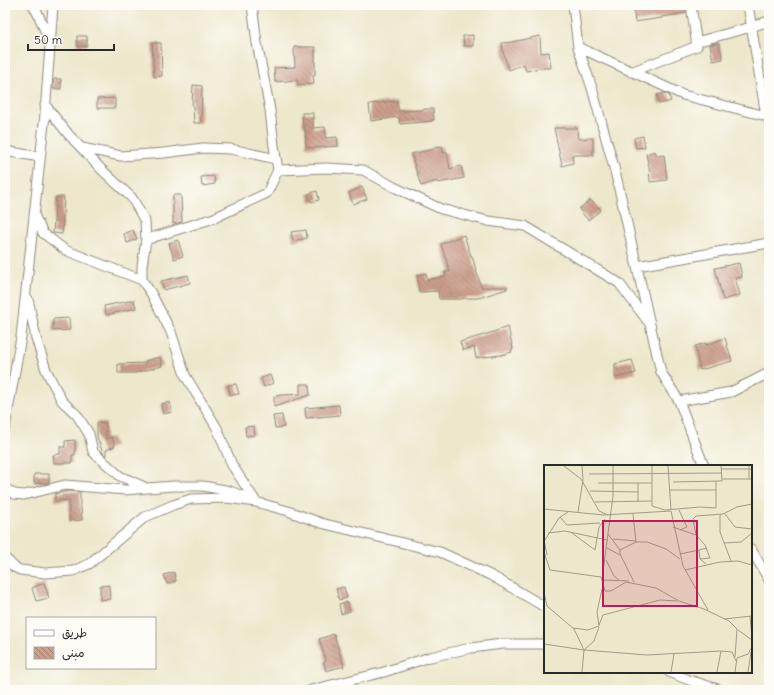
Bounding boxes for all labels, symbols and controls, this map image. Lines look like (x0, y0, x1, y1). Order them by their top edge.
scale bar (28, 26, 114, 52)
text: 50 m (34, 32, 63, 47)
inset map (544, 465, 752, 673)
legend (26, 617, 156, 669)
text: طريق (62, 625, 87, 640)
text: مبنى (62, 645, 85, 661)

